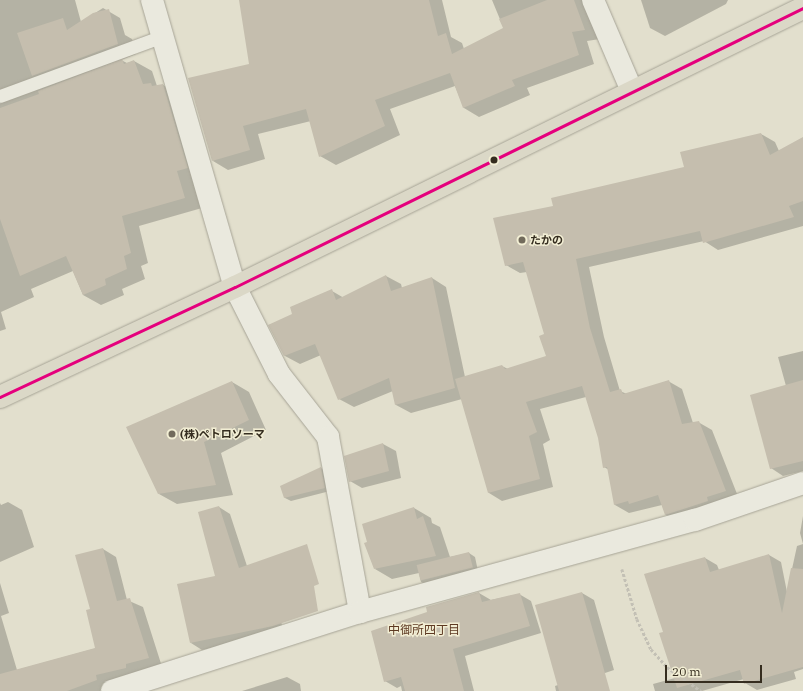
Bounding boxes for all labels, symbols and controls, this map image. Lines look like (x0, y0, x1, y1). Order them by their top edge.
unlabelled marker (489, 155, 499, 165)
place label: たかの (530, 233, 563, 247)
marker: たかの (517, 235, 527, 245)
place label: (株)ペトロソーマ (180, 427, 265, 441)
marker: (株)ペトロソーマ (167, 429, 177, 439)
district label: 中御所四丁目 (388, 623, 460, 637)
scale bar (667, 657, 764, 683)
text: 20 m (672, 664, 701, 679)

